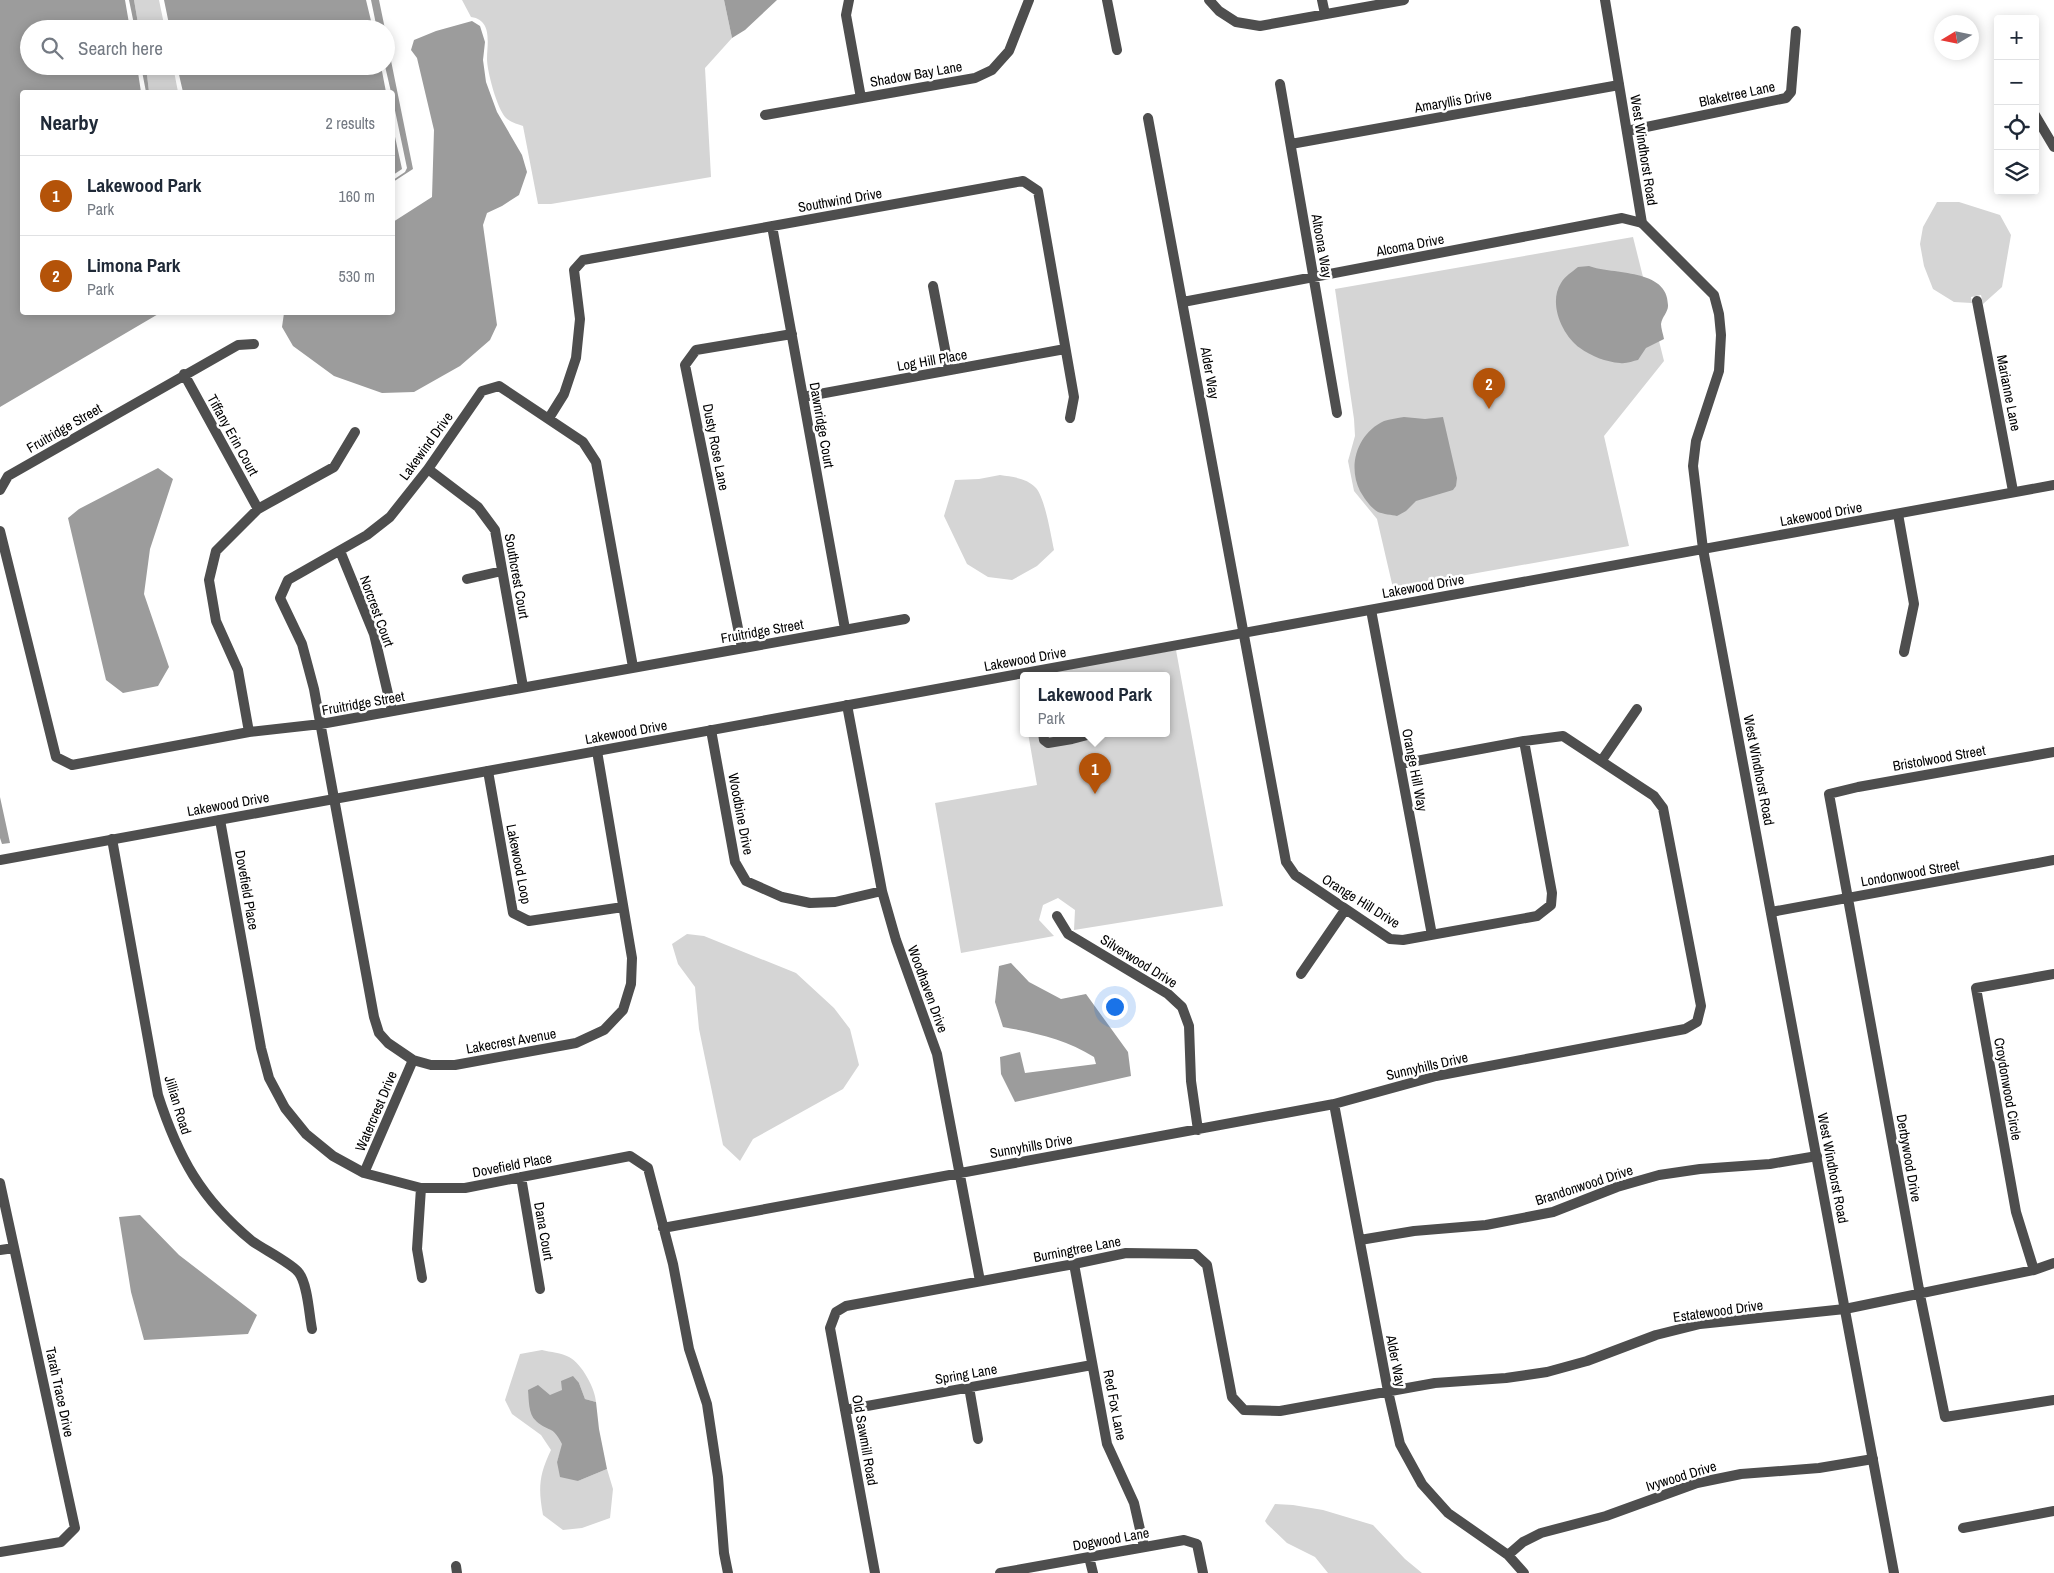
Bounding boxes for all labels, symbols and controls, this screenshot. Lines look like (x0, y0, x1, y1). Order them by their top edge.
north arrow (1934, 15, 1979, 60)
map controls (1994, 15, 2039, 195)
button: + (1994, 15, 2039, 60)
search box (20, 20, 395, 75)
icon: search (38, 34, 66, 62)
text: Search here (78, 35, 163, 61)
street label: Shadow Bay Lane (869, 57, 963, 91)
button: − (1994, 60, 2039, 105)
street label: Blaketree Lane (1697, 77, 1777, 111)
street label: Amaryllis Drive (1412, 85, 1493, 117)
street label: West Windhorst Road (1626, 93, 1662, 207)
button: locate (1994, 105, 2039, 150)
text: Nearby (40, 108, 98, 137)
text: 2 results (325, 112, 375, 134)
button: layers (1994, 150, 2039, 195)
text: Lakewood Park (87, 172, 201, 198)
street label: Southwind Drive (797, 184, 883, 216)
text: 1 (52, 185, 60, 207)
text: 160 m (339, 185, 375, 207)
text: Park (87, 198, 114, 220)
street label: Altoona Way (1307, 212, 1337, 280)
street label: Alcoma Drive (1373, 230, 1446, 261)
text: Limona Park (87, 252, 181, 278)
text: 2 (52, 265, 60, 287)
text: 530 m (339, 265, 375, 287)
text: Park (87, 278, 114, 300)
street label: Log Hill Place (896, 345, 968, 375)
street label: Alder Way (1196, 345, 1223, 401)
street label: Marianne Lane (1993, 353, 2025, 433)
pin: 2 (1473, 368, 1505, 409)
street label: Dawnridge Court (806, 381, 838, 469)
street label: Tiffany Erin Court (203, 391, 263, 479)
street label: Fruitridge Street (23, 399, 105, 457)
street label: Dusty Rose Lane (699, 402, 733, 492)
street label: Lakewind Drive (395, 408, 457, 484)
street label: Lakewood Drive (1779, 498, 1863, 530)
street label: Southcrest Court (501, 532, 533, 620)
street label: Lakewood Drive (1381, 570, 1465, 602)
street label: Norcrest Court (356, 573, 398, 649)
street label: Fruitridge Street (719, 615, 805, 647)
street label: Lakewood Drive (983, 643, 1067, 675)
popup (1020, 672, 1170, 737)
text: Lakewood Park (1038, 681, 1152, 707)
street label: Fruitridge Street (320, 687, 406, 719)
text: Park (1038, 707, 1065, 729)
street label: West Windhorst Road (1739, 713, 1779, 827)
street label: Lakewood Drive (584, 716, 668, 748)
street label: Orange Hill Way (1398, 727, 1432, 813)
street label: Bristolwood Street (1891, 741, 1987, 775)
pin: 1 (1079, 753, 1111, 794)
street label: Woodbine Drive (724, 772, 758, 856)
street label: Lakewood Drive (186, 788, 270, 820)
street label: Lakewood Loop (502, 822, 536, 906)
street label: Dovefield Place (231, 849, 263, 931)
street label: Londonwood Street (1859, 855, 1961, 891)
street label: Orange Hill Drive (1319, 870, 1403, 932)
street label: Silverwood Drive (1097, 930, 1181, 992)
street label: Woodhaven Drive (904, 943, 952, 1035)
your location (1102, 994, 1128, 1020)
street label: Lakecrest Avenue (465, 1024, 557, 1058)
street label: Croydonwood Circle (1990, 1036, 2026, 1142)
street label: Sunnyhills Drive (1384, 1048, 1470, 1084)
street label: Watercrest Drive (351, 1068, 401, 1154)
street label: Jillian Road (161, 1073, 195, 1137)
street label: West Windhorst Road (1813, 1111, 1853, 1225)
street label: Derbywood Drive (1892, 1113, 1926, 1203)
street label: Sunnyhills Drive (988, 1130, 1074, 1162)
street label: Dovefield Place (471, 1148, 553, 1182)
street label: Brandonwood Drive (1533, 1161, 1635, 1209)
street label: Dana Court (530, 1201, 558, 1261)
street label: Burningtree Lane (1032, 1232, 1122, 1266)
street label: Estatewood Drive (1672, 1296, 1764, 1326)
street label: Alder Way (1382, 1333, 1410, 1389)
street label: Tarah Trace Drive (42, 1345, 78, 1439)
street label: Spring Lane (934, 1360, 998, 1388)
street label: Red Fox Lane (1099, 1368, 1131, 1442)
street label: Old Sawmill Road (848, 1393, 882, 1487)
street label: Ivywood Drive (1644, 1457, 1718, 1495)
street label: Dogwood Lane (1071, 1523, 1151, 1555)

